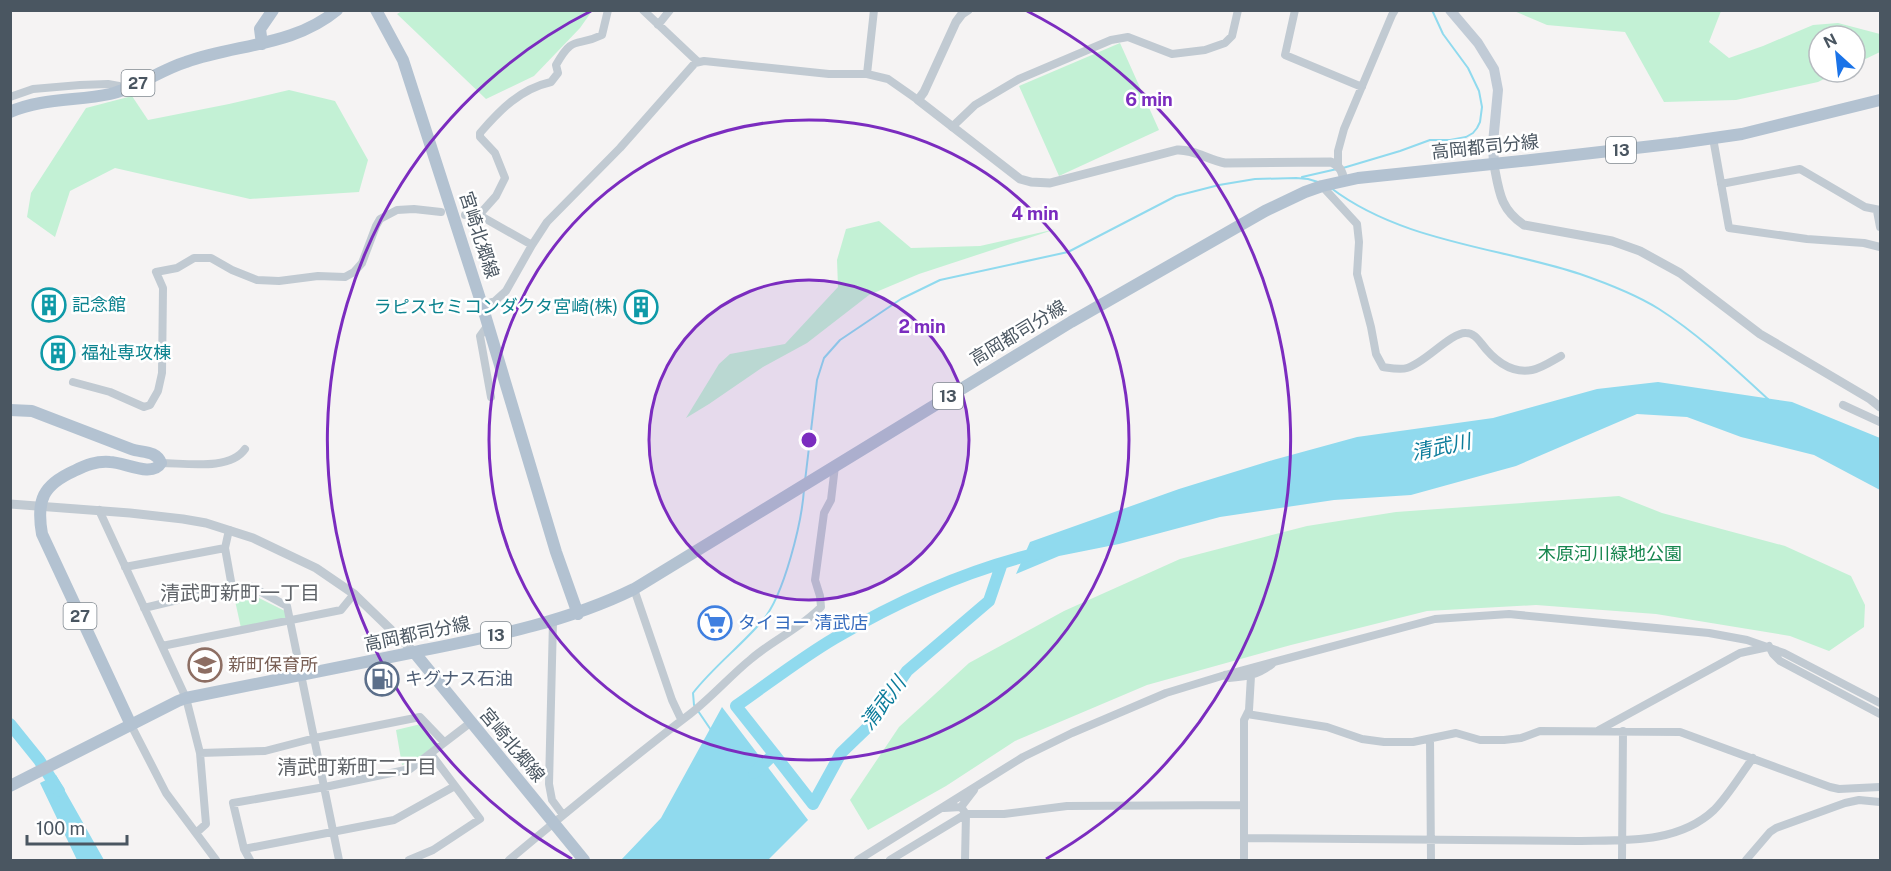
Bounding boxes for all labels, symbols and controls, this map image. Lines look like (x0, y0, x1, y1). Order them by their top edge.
north arrow (1807, 24, 1867, 84)
text: N (1821, 30, 1840, 52)
road number: 27 (122, 70, 154, 96)
text: 6 min (1125, 89, 1173, 110)
street label: 高岡都司分線 (1430, 130, 1540, 163)
road number: 13 (1606, 137, 1636, 163)
street label: 宮崎北郷線 (456, 189, 503, 281)
text: 4 min (1011, 203, 1059, 224)
building icon: 記念館 (31, 287, 67, 323)
building icon: ラピスセミコンダクタ宮崎(株) (623, 289, 659, 325)
place label: 記念館 (72, 294, 126, 315)
place label: ラピスセミコンダクタ宮崎(株) (374, 296, 618, 317)
street label: 高岡都司分線 (966, 296, 1069, 369)
text: 2 min (898, 316, 946, 337)
building icon: 福祉専攻棟 (40, 335, 76, 371)
place label: 福祉専攻棟 (81, 342, 171, 363)
road number: 13 (933, 383, 963, 409)
water label: 清武川 (1409, 429, 1475, 465)
centre of rings (799, 430, 819, 450)
park label: 木原河川緑地公園 (1538, 543, 1682, 564)
district label: 清武町新町一丁目 (160, 581, 320, 605)
road number: 27 (64, 603, 97, 629)
supermarket icon: タイヨー 清武店 (697, 605, 733, 641)
street label: 高岡都司分線 (362, 612, 472, 655)
place label: タイヨー 清武店 (738, 612, 868, 633)
road number: 13 (481, 622, 511, 648)
school or university icon: 新町保育所 (187, 647, 223, 683)
place label: 新町保育所 (228, 654, 318, 675)
fuel station icon: キグナス石油 (364, 661, 400, 697)
place label: キグナス石油 (405, 668, 513, 689)
water label: 清武川 (855, 670, 912, 734)
street label: 宮崎北郷線 (475, 703, 549, 786)
district label: 清武町新町二丁目 (277, 755, 437, 779)
scale bar (27, 808, 128, 846)
text: 100 m (36, 818, 85, 839)

